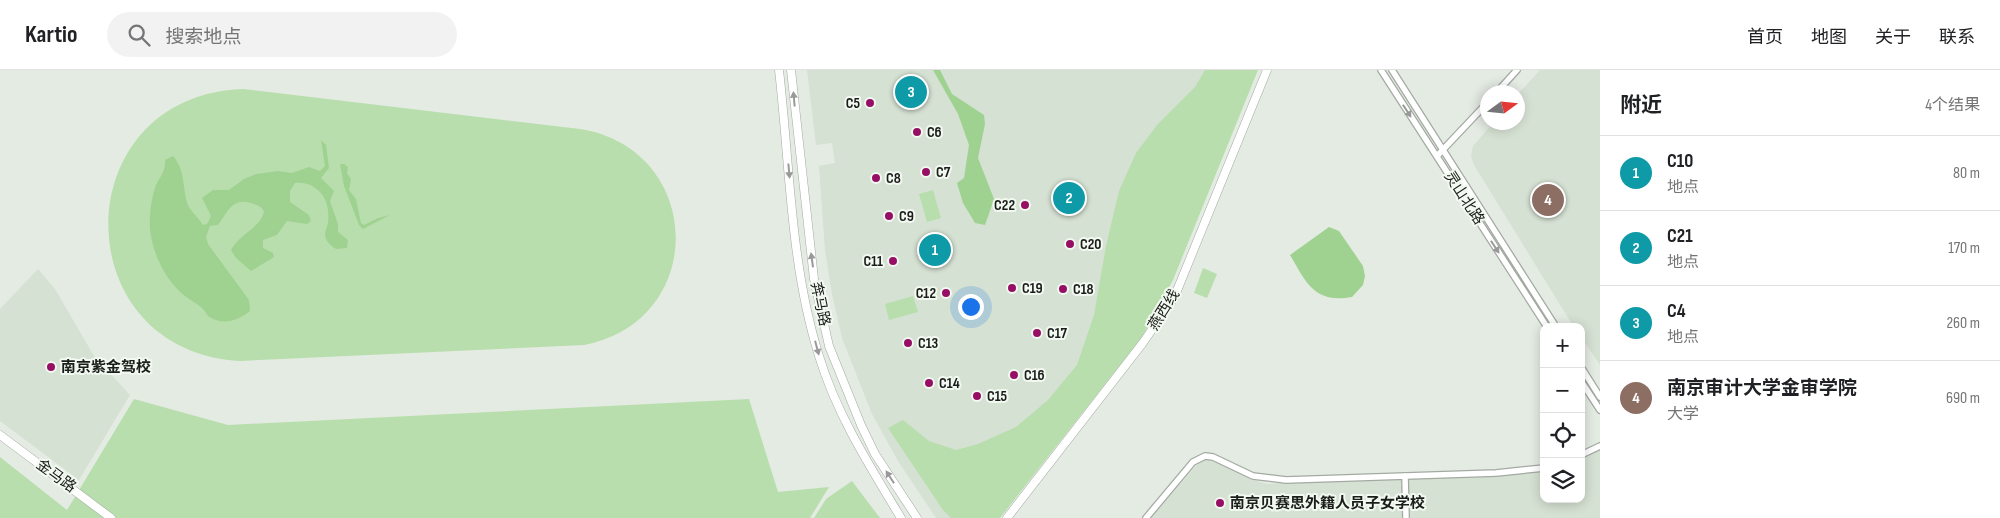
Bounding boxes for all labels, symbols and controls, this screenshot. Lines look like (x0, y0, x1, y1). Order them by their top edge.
search box (107, 12, 457, 57)
text: Kartio (25, 20, 77, 49)
icon: search (125, 21, 153, 49)
text: 搜索地点 (165, 26, 241, 49)
text: 首页 (1747, 27, 1783, 48)
text: 地图 (1811, 27, 1847, 48)
text: 关于 (1875, 27, 1911, 48)
text: 联系 (1939, 27, 1975, 48)
pin: 3 (895, 73, 927, 111)
north arrow (1480, 85, 1525, 130)
one-way arrow (790, 91, 798, 107)
text: 附近 (1620, 93, 1662, 118)
place label: C5 (846, 94, 860, 113)
text: 4个结果 (1925, 96, 1980, 115)
marker: C5 (864, 97, 876, 109)
one-way arrow (1402, 104, 1412, 118)
place label: C6 (927, 123, 942, 142)
marker: C6 (911, 126, 923, 138)
text: C10 (1667, 150, 1693, 173)
one-way arrow (785, 163, 793, 179)
place label: C7 (936, 163, 951, 182)
text: 1 (1633, 164, 1639, 183)
text: 80 m (1953, 164, 1980, 183)
marker: C7 (920, 166, 932, 178)
street label: 灵山北路 (1440, 168, 1488, 228)
place label: C8 (886, 169, 901, 188)
marker: C8 (870, 172, 882, 184)
text: 地点 (1667, 178, 1699, 197)
pin: 2 (1053, 179, 1085, 217)
pin: 4 (1532, 181, 1564, 219)
place label: C22 (994, 196, 1015, 215)
marker: C22 (1019, 199, 1031, 211)
place label: C9 (899, 207, 914, 226)
marker: C9 (883, 210, 895, 222)
text: C21 (1667, 225, 1693, 248)
pin: 1 (919, 231, 951, 269)
place label: C20 (1080, 235, 1101, 254)
marker: C20 (1064, 238, 1076, 250)
text: 2 (1632, 239, 1640, 258)
text: 170 m (1948, 239, 1980, 258)
one-way arrow (1491, 241, 1500, 254)
one-way arrow (808, 252, 816, 268)
place label: C11 (864, 252, 883, 271)
text: 地点 (1667, 253, 1699, 272)
marker: C11 (887, 255, 899, 267)
place label: C19 (1022, 279, 1043, 298)
street label: 奔马路 (806, 280, 834, 328)
place label: C18 (1073, 280, 1094, 299)
marker: C19 (1006, 282, 1018, 294)
marker: C18 (1057, 283, 1069, 295)
place label: C12 (916, 284, 936, 303)
street label: 燕西线 (1144, 286, 1184, 334)
marker: C12 (940, 287, 952, 299)
your location (958, 294, 984, 320)
text: C4 (1667, 300, 1686, 323)
text: 3 (1632, 314, 1640, 333)
text: 260 m (1946, 314, 1980, 333)
map controls (1540, 323, 1585, 503)
button: + (1540, 323, 1585, 368)
place label: C17 (1047, 324, 1067, 343)
marker: C17 (1031, 327, 1043, 339)
text: 地点 (1667, 328, 1699, 347)
place label: C13 (918, 334, 939, 353)
marker: C13 (902, 337, 914, 349)
one-way arrow (813, 341, 821, 356)
place label: 南京紫金驾校 (61, 358, 151, 377)
marker: 南京紫金驾校 (45, 361, 57, 373)
place label: C16 (1024, 366, 1045, 385)
button: − (1540, 368, 1585, 413)
marker: C16 (1008, 369, 1020, 381)
place label: C14 (939, 374, 960, 393)
marker: C14 (923, 377, 935, 389)
text: 南京审计大学金审学院 (1667, 377, 1857, 400)
place label: C15 (987, 387, 1008, 406)
text: 4 (1632, 389, 1640, 408)
text: 690 m (1946, 389, 1980, 408)
marker: C15 (971, 390, 983, 402)
text: 大学 (1667, 405, 1699, 424)
button: locate (1540, 413, 1585, 458)
street label: 金马路 (32, 455, 80, 497)
button: layers (1540, 458, 1585, 503)
one-way arrow (885, 471, 895, 484)
place label: 南京贝赛思外籍人员子女学校 (1230, 494, 1425, 513)
marker: 南京贝赛思外籍人员子女学校 (1214, 497, 1226, 509)

